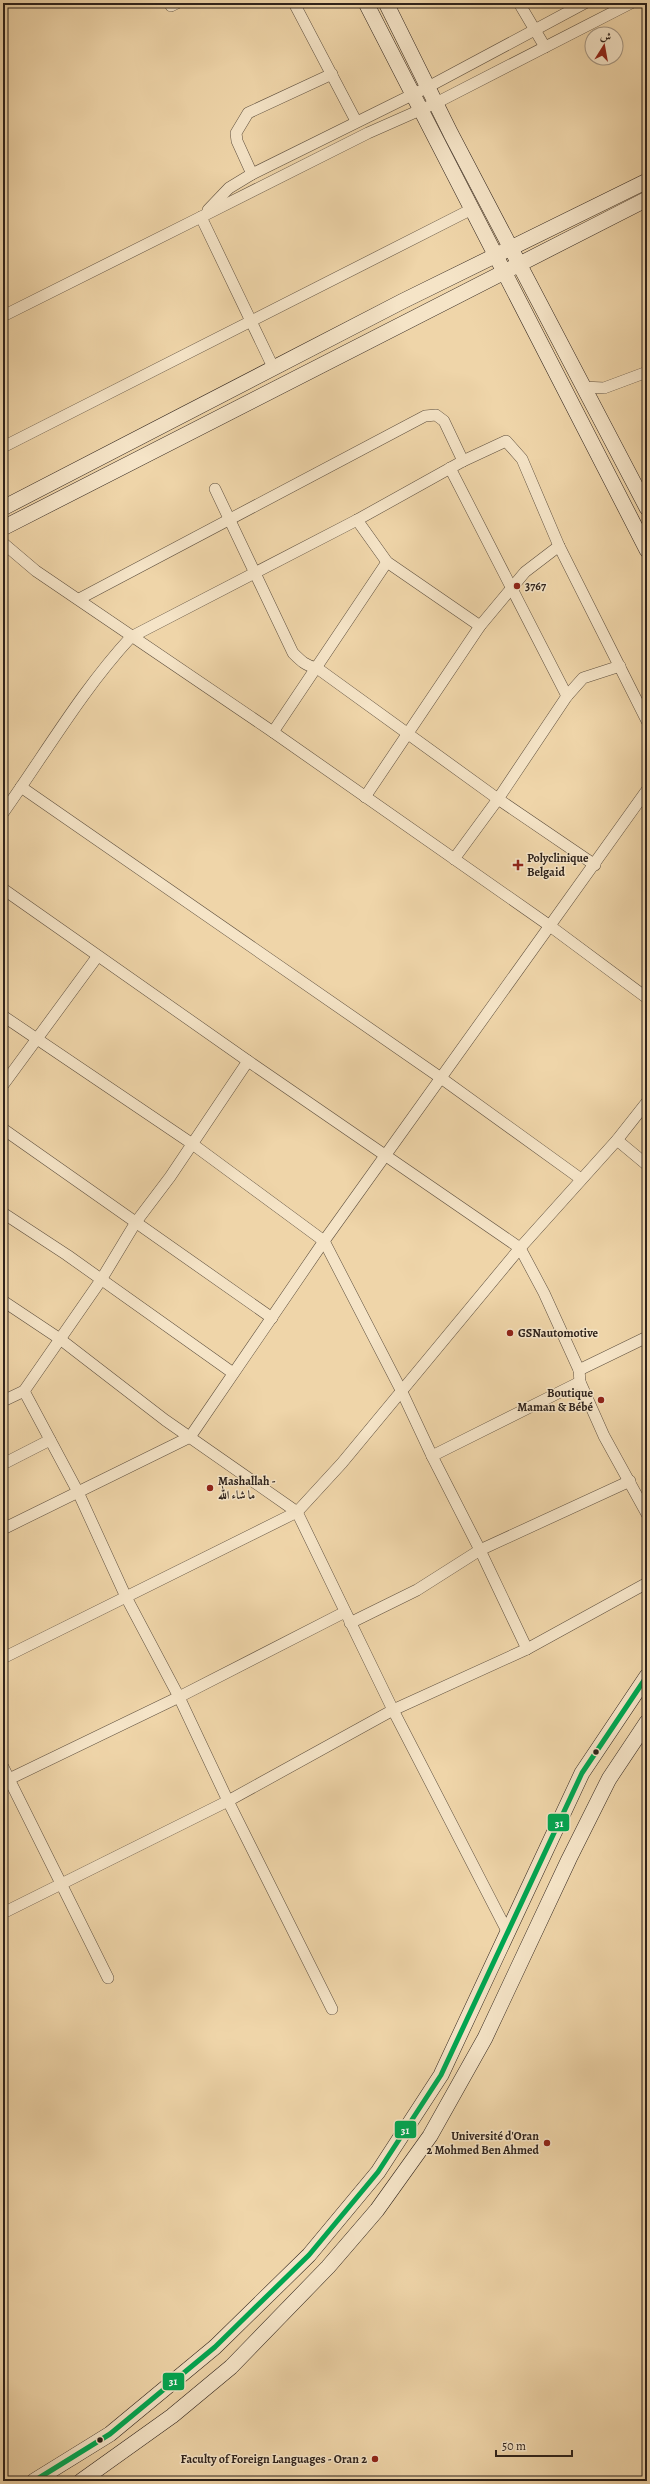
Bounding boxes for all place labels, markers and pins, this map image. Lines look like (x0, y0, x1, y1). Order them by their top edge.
place label: 3767 (525, 578, 547, 594)
marker: 3767 (512, 581, 522, 591)
place label: Polyclinique Belgaid (527, 850, 589, 880)
marker: Polyclinique Belgaid (512, 859, 524, 871)
place label: GSNautomotive (518, 1325, 599, 1341)
marker: GSNautomotive (505, 1328, 515, 1338)
place label: Boutique Maman & Bébé (517, 1385, 593, 1415)
marker: Boutique Maman & Bébé (596, 1395, 606, 1405)
place label: Mashallah - ما شاء الله (218, 1473, 276, 1503)
marker: Mashallah - ما شاء الله (205, 1483, 215, 1493)
unlabelled marker (591, 1747, 601, 1757)
place label: Université d'Oran 2 Mohmed Ben Ahmed (427, 2128, 540, 2158)
marker: Université d'Oran 2 Mohmed Ben Ahmed (542, 2138, 552, 2148)
unlabelled marker (95, 2435, 105, 2445)
place label: Faculty of Foreign Languages - Oran 2 (181, 2451, 367, 2467)
marker: Faculty of Foreign Languages - Oran 2 (370, 2454, 380, 2464)

